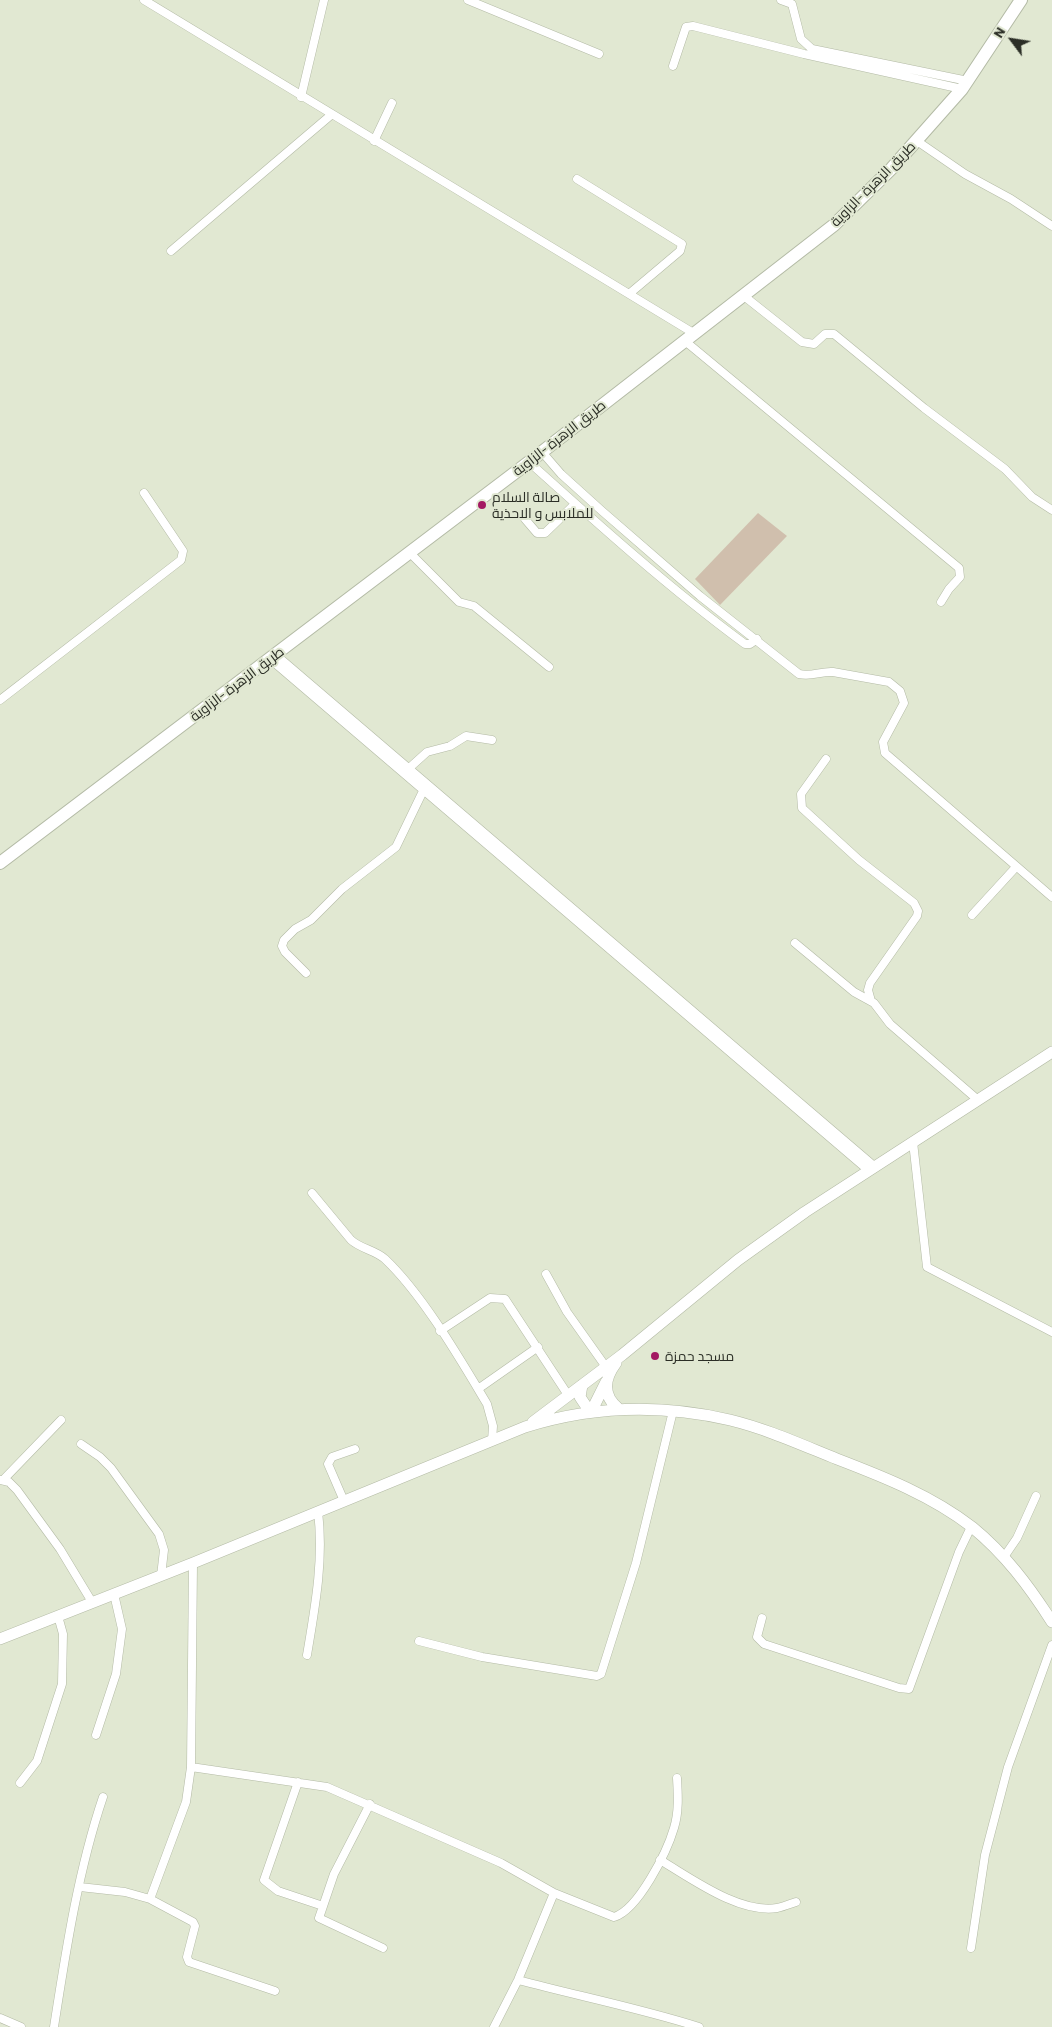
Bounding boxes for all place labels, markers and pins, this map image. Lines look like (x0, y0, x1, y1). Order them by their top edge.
place label: صالة السلام للملابس و الاحذية (492, 489, 593, 522)
marker: صالة السلام للملابس و الاحذية (476, 499, 488, 511)
place label: مسجد حمزة (665, 1348, 734, 1364)
marker: مسجد حمزة (649, 1350, 661, 1362)

